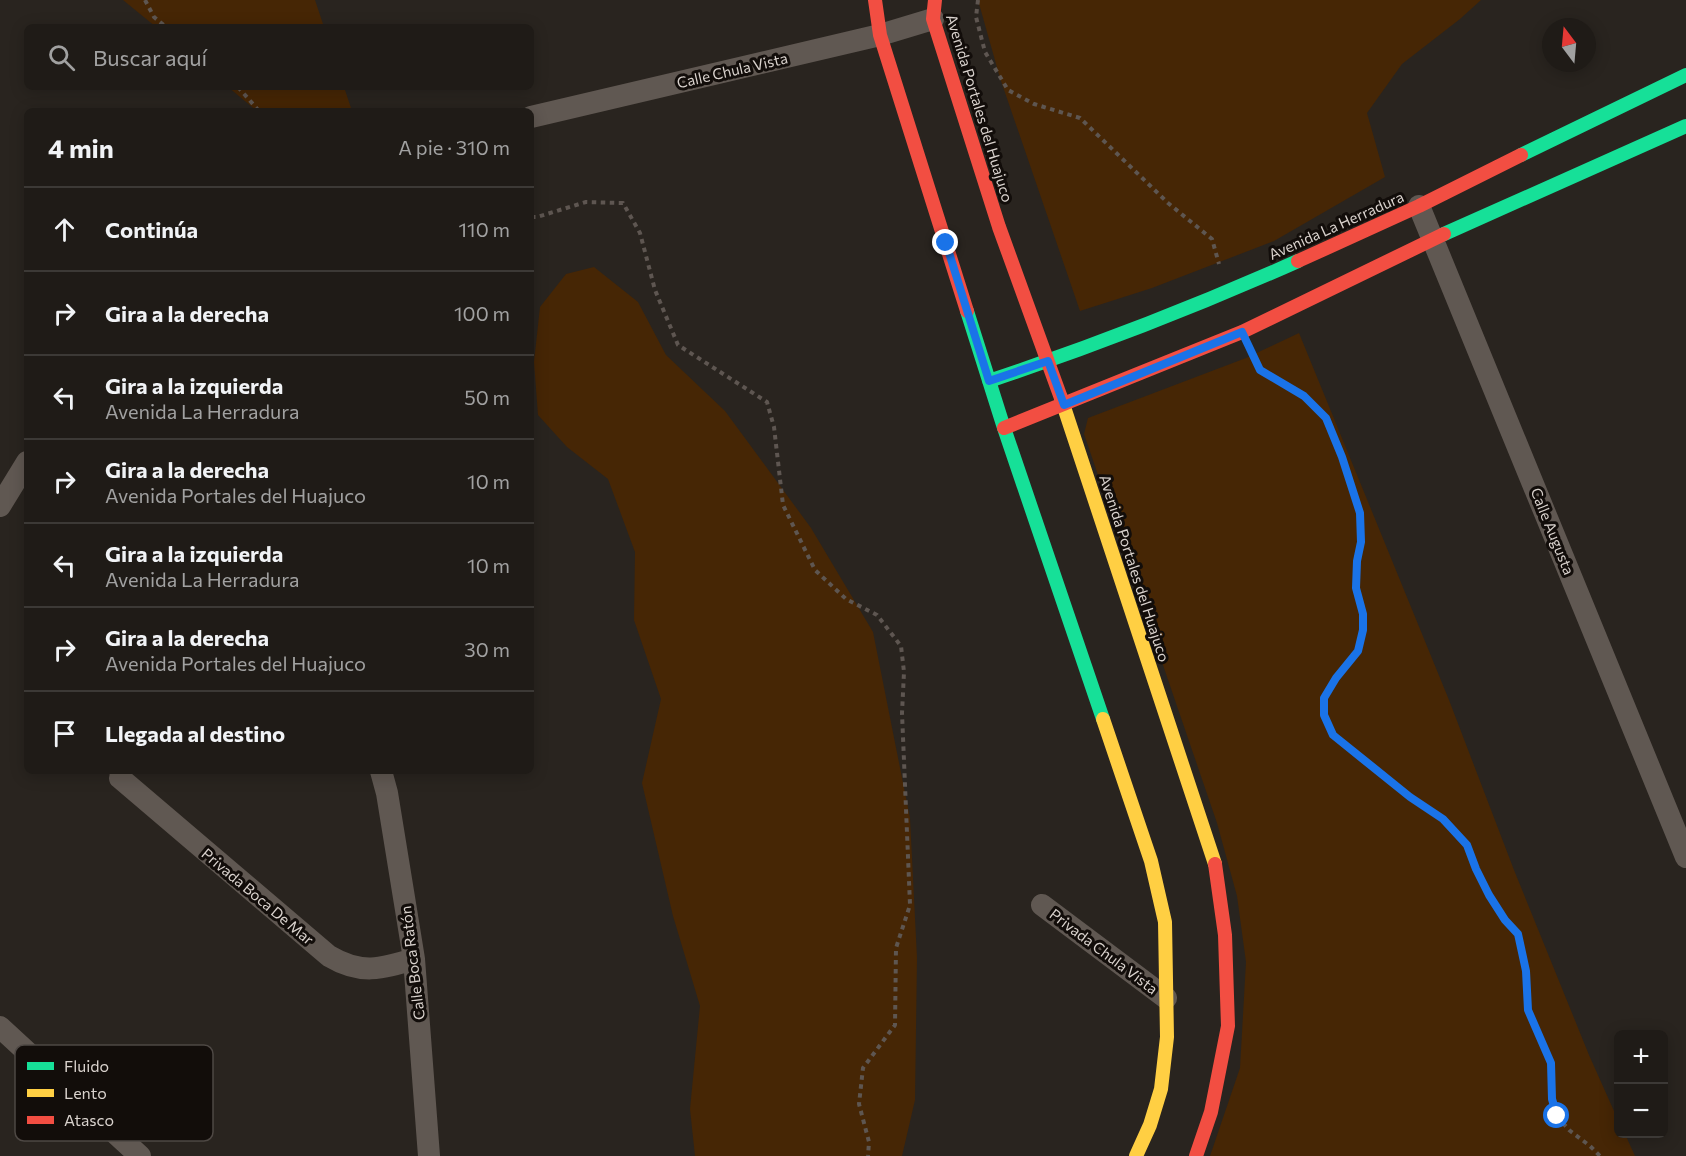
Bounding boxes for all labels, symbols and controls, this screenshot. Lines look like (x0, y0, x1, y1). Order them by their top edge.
street label: Avenida Portales del Huajuco (943, 12, 1017, 204)
north arrow (1542, 18, 1596, 72)
search box (24, 24, 534, 90)
icon: search (45, 41, 78, 74)
text: Buscar aquí (93, 44, 207, 71)
street label: Calle Chula Vista (675, 48, 789, 92)
text: 4 min (48, 132, 114, 163)
text: A pie · 310 m (398, 135, 510, 159)
street label: Avenida La Herradura (1266, 187, 1406, 263)
icon: ahead (48, 213, 81, 246)
text: Continúa (105, 216, 198, 243)
text: 110 m (459, 217, 510, 241)
route end (932, 229, 958, 255)
icon: right (48, 297, 81, 330)
text: Gira a la derecha (105, 300, 269, 327)
text: 100 m (454, 301, 510, 325)
text: Gira a la izquierda (105, 372, 283, 399)
icon: left (48, 381, 81, 414)
text: 50 m (464, 385, 510, 409)
text: Avenida La Herradura (105, 399, 299, 423)
text: Gira a la derecha (105, 456, 269, 483)
icon: right (48, 465, 81, 498)
text: 10 m (467, 469, 510, 493)
street label: Avenida Portales del Huajuco (1096, 472, 1174, 664)
text: Avenida Portales del Huajuco (105, 483, 366, 507)
street label: Calle Augusta (1527, 485, 1579, 577)
text: Gira a la izquierda (105, 540, 283, 567)
icon: left (48, 549, 81, 582)
text: 10 m (467, 553, 510, 577)
text: Avenida La Herradura (105, 567, 299, 591)
text: Gira a la derecha (105, 624, 269, 651)
icon: right (48, 633, 81, 666)
text: 30 m (464, 637, 510, 661)
text: Avenida Portales del Huajuco (105, 651, 366, 675)
icon: arrive (48, 717, 81, 750)
text: Llegada al destino (105, 720, 285, 747)
street label: Privada Boca De Mar (198, 844, 318, 948)
street label: Privada Chula Vista (1046, 904, 1162, 998)
street label: Calle Boca Ratón (396, 905, 428, 1021)
map controls (1614, 1030, 1668, 1138)
button: + (1614, 1030, 1668, 1084)
legend (15, 1045, 213, 1141)
text: Fluido (64, 1056, 109, 1075)
text: Lento (64, 1083, 107, 1102)
button: − (1614, 1084, 1668, 1138)
route start (1543, 1102, 1569, 1128)
text: Atasco (64, 1110, 114, 1129)

